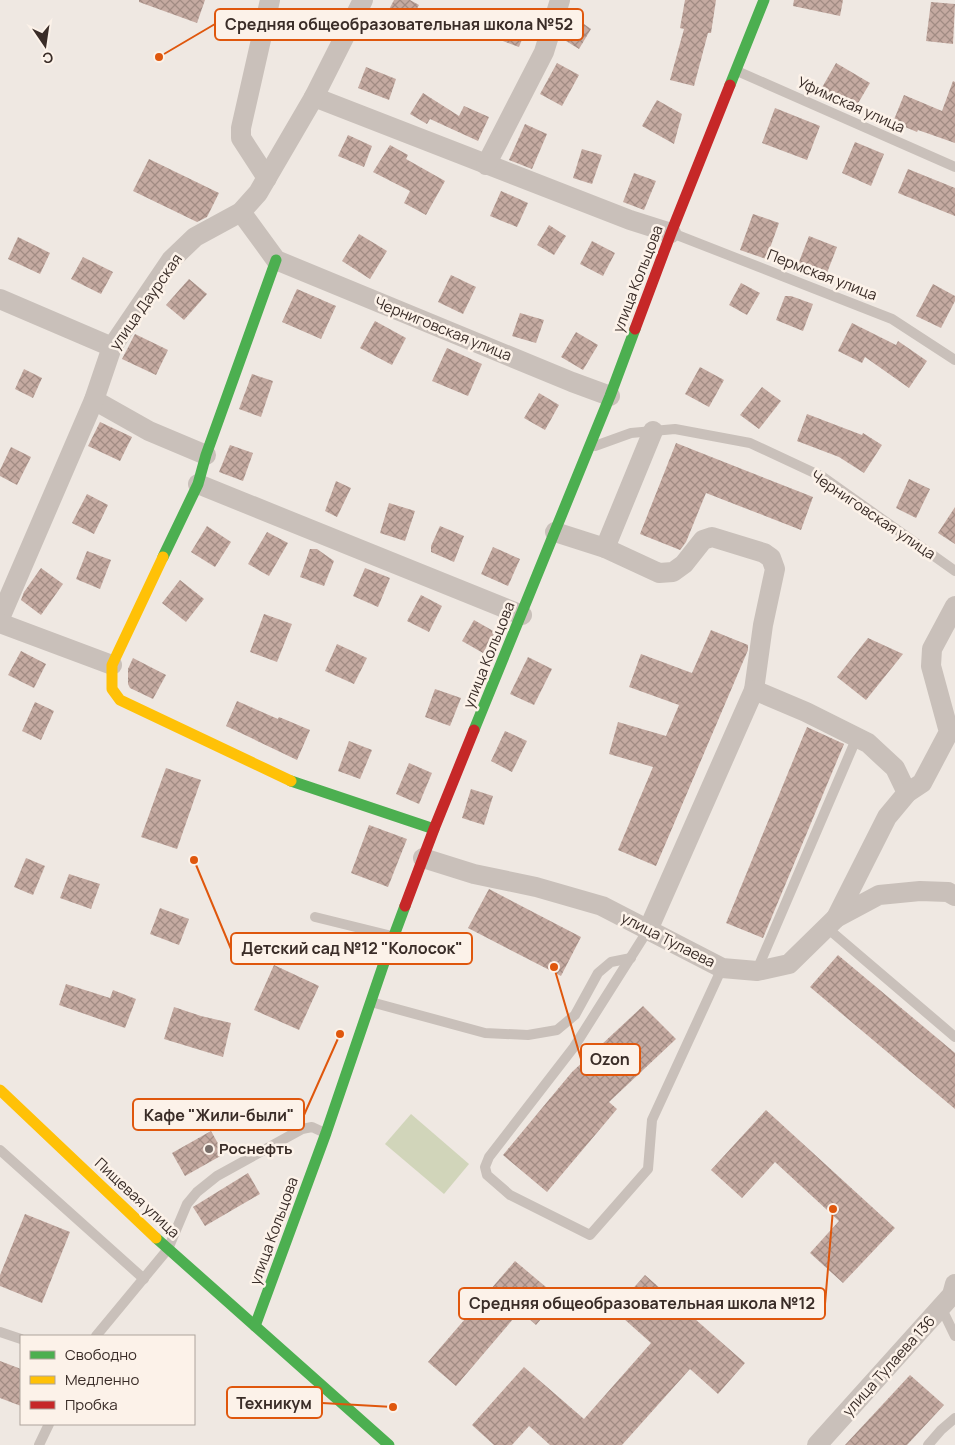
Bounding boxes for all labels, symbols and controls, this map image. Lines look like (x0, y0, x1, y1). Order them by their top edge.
callout: Средняя общеобразовательная школа №52 (215, 9, 583, 40)
text: Средняя общеобразовательная школа №52 (225, 13, 573, 35)
north arrow (20, 20, 70, 70)
text: С (41, 48, 55, 69)
street label: Уфимская улица (794, 71, 908, 138)
street label: улица Кольцова (607, 222, 668, 336)
street label: Пермская улица (764, 244, 880, 305)
street label: улица Даурская (104, 249, 187, 354)
street label: Черниговская улица (371, 291, 515, 366)
street label: Черниговская улица (807, 465, 940, 564)
street label: улица Кольцова (458, 598, 520, 711)
street label: улица Тулаева (618, 907, 719, 972)
callout: Детский сад №12 "Колосок" (231, 933, 472, 964)
text: Детский сад №12 "Колосок" (241, 937, 463, 959)
callout: Ozon (581, 1044, 640, 1075)
text: Ozon (590, 1048, 630, 1070)
callout: Кафе "Жили-были" (133, 1099, 304, 1130)
text: Кафе "Жили-были" (144, 1104, 294, 1126)
place label: Роснефть (219, 1138, 292, 1159)
marker: Роснефть (203, 1143, 215, 1155)
street label: Пищевая улица (90, 1153, 184, 1243)
street label: улица Кольцова (244, 1174, 303, 1288)
callout: Средняя общеобразовательная школа №12 (459, 1288, 825, 1319)
text: Средняя общеобразовательная школа №12 (469, 1292, 815, 1314)
street label: улица Тулаева 136 (838, 1311, 940, 1421)
legend (20, 1335, 195, 1425)
text: Свободно (65, 1344, 137, 1365)
text: Медленно (65, 1369, 139, 1390)
callout: Техникум (227, 1387, 322, 1418)
text: Техникум (236, 1392, 312, 1414)
text: Пробка (65, 1394, 118, 1415)

